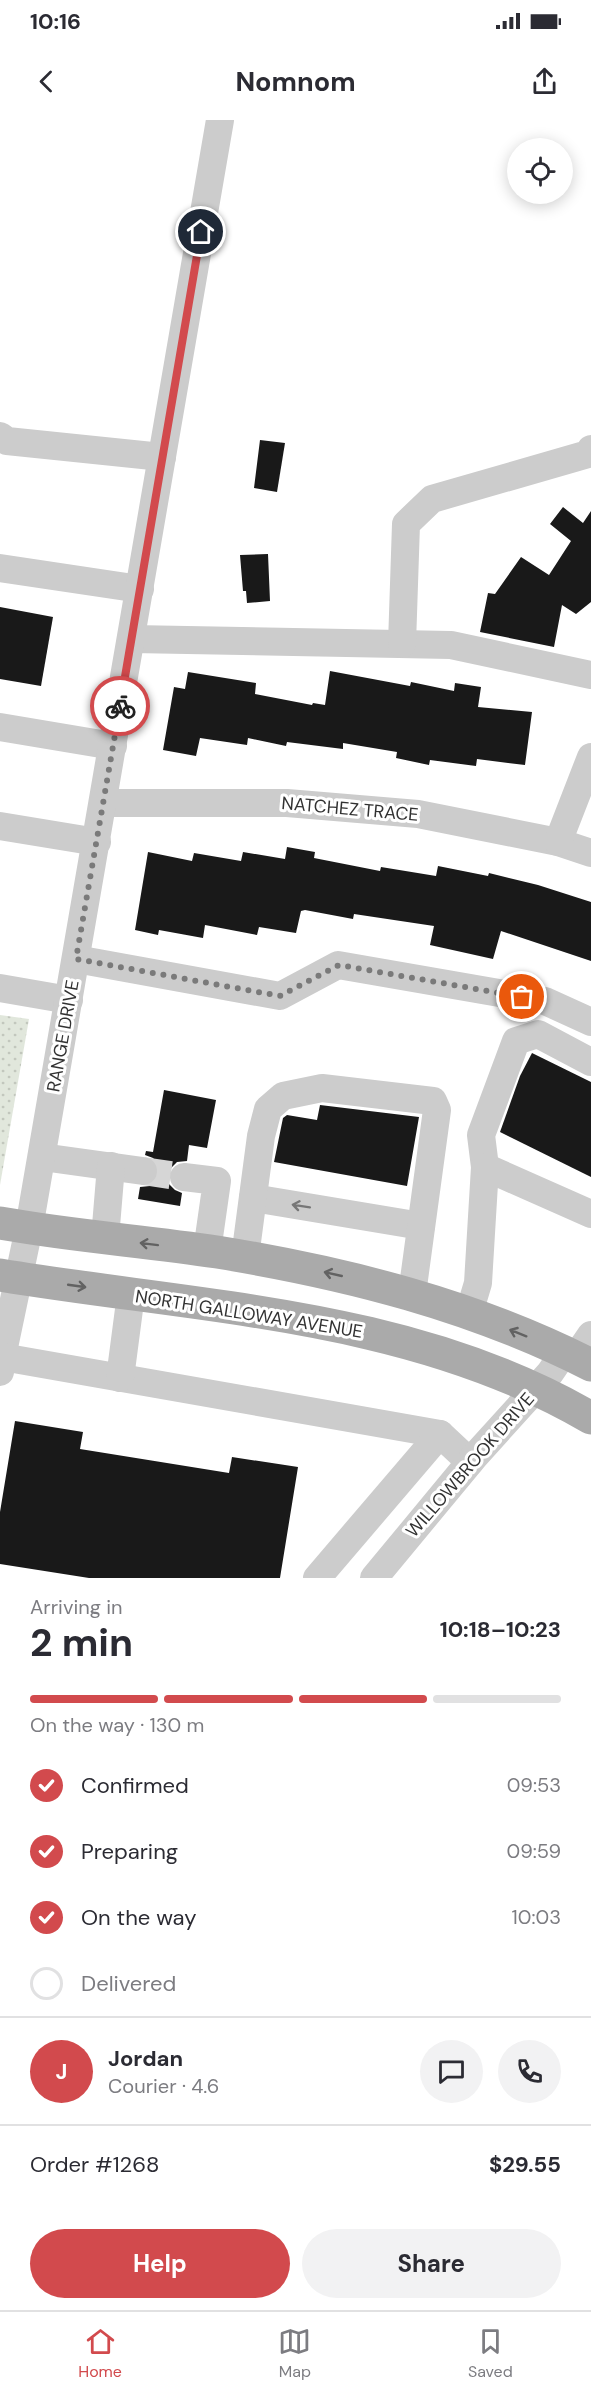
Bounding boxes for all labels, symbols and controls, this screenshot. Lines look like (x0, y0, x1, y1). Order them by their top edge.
text: 10:16 (30, 7, 81, 36)
text: Nomnom (235, 64, 356, 99)
icon: back (30, 65, 63, 98)
icon: share (528, 65, 561, 98)
map controls (507, 138, 573, 204)
button: locate (507, 138, 573, 204)
pin (175, 206, 226, 257)
icon: home (184, 215, 217, 248)
courier (90, 676, 150, 736)
icon: bike (104, 690, 137, 723)
street label: NATCHEZ TRACE (281, 791, 419, 827)
pin (496, 971, 547, 1022)
street label: RANGE DRIVE (41, 978, 85, 1094)
icon: bag (505, 980, 538, 1013)
one-way arrow (292, 1200, 311, 1211)
one-way arrow (140, 1238, 159, 1249)
one-way arrow (324, 1267, 343, 1279)
one-way arrow (67, 1281, 87, 1292)
street label: NORTH GALLOWAY AVENUE (134, 1284, 364, 1344)
one-way arrow (509, 1327, 528, 1338)
street label: WILLOWBROOK DRIVE (400, 1387, 540, 1543)
text: Arriving in (30, 1594, 122, 1620)
text: 10:18–10:23 (440, 1615, 561, 1644)
text: 2 min (30, 1617, 133, 1668)
text: On the way · 130 m (30, 1712, 204, 1738)
icon: check (30, 1769, 63, 1802)
text: Confirmed (81, 1771, 189, 1800)
text: 09:53 (507, 1772, 561, 1798)
icon: check (30, 1835, 63, 1868)
text: Preparing (81, 1837, 178, 1866)
text: 09:59 (507, 1838, 561, 1864)
icon: check (30, 1901, 63, 1934)
text: On the way (81, 1903, 196, 1932)
text: 10:03 (512, 1904, 561, 1930)
text: Delivered (81, 1969, 176, 1998)
button: chat (420, 2040, 483, 2103)
button: phone (498, 2040, 561, 2103)
text: Jordan (108, 2044, 183, 2073)
text: J (56, 2057, 67, 2086)
text: Courier · 4.6 (108, 2073, 219, 2099)
text: Order #1268 (30, 2150, 159, 2179)
text: $29.55 (489, 2150, 561, 2179)
button: Help (30, 2229, 290, 2298)
button: Share (302, 2229, 561, 2298)
tab: Home (78, 2325, 122, 2382)
tab: Map (278, 2325, 311, 2382)
tab: Saved (468, 2325, 513, 2382)

